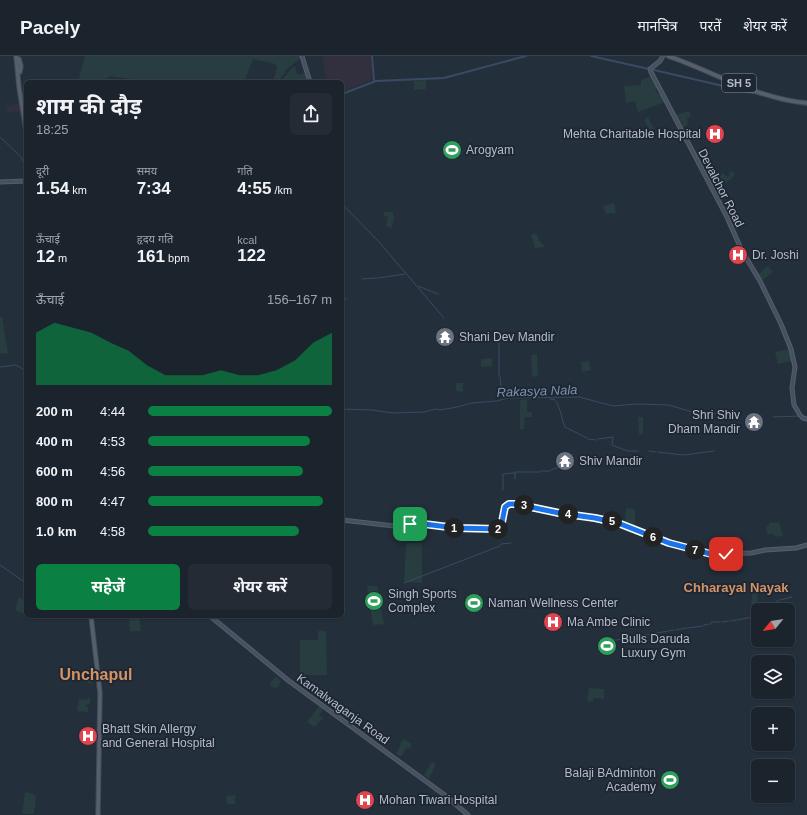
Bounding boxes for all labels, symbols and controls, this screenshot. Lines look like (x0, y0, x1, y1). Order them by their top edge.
text: Pacely (20, 17, 80, 38)
text: मानचित्र (638, 18, 678, 34)
text: परतें (700, 18, 721, 34)
text: शेयर करें (743, 18, 787, 34)
road number: SH 5 (722, 74, 756, 92)
button: share (290, 93, 332, 135)
text: शाम की दौड़ (36, 94, 142, 119)
text: 18:25 (36, 122, 69, 137)
hospital icon: Mehta Charitable Hospital (704, 123, 726, 145)
place label: Mehta Charitable Hospital (563, 127, 701, 141)
sports icon: Arogyam (441, 139, 463, 161)
place label: Arogyam (466, 143, 514, 157)
street label: Devalchor Road (695, 146, 747, 230)
text: दूरी (36, 165, 49, 177)
text: समय (137, 165, 157, 177)
text: गति (237, 165, 253, 177)
text: 1.54 (36, 179, 69, 198)
text: 7:34 (137, 179, 171, 198)
text: 4:55 (237, 179, 271, 198)
text: km (69, 184, 87, 196)
text: /km (271, 184, 292, 196)
text: ऊँचाई (36, 233, 60, 245)
text: हृदय गति (137, 233, 173, 245)
text: kcal (237, 234, 257, 246)
hospital icon: Dr. Joshi (727, 244, 749, 266)
text: 122 (237, 246, 266, 265)
text: 12 (36, 247, 55, 266)
text: 161 (137, 247, 165, 266)
place label: Dr. Joshi (752, 248, 799, 262)
text: m (55, 252, 67, 264)
text: bpm (165, 252, 190, 264)
text: ऊँचाई (36, 292, 64, 307)
text: 156–167 m (267, 292, 332, 307)
temple icon: Shani Dev Mandir (434, 326, 456, 348)
place label: Shani Dev Mandir (459, 330, 554, 344)
water label: Rakasya Nala (496, 382, 578, 400)
text: 200 m (36, 404, 73, 419)
text: 4:44 (100, 404, 125, 419)
place label: Shri Shiv Dham Mandir (668, 408, 740, 436)
temple icon: Shri Shiv Dham Mandir (743, 411, 765, 433)
text: 400 m (36, 434, 73, 449)
text: 4:53 (100, 434, 125, 449)
temple icon: Shiv Mandir (554, 450, 576, 472)
place label: Shiv Mandir (579, 454, 642, 468)
text: 600 m (36, 464, 73, 479)
text: 4:56 (100, 464, 125, 479)
text: 800 m (36, 494, 73, 509)
text: 4:47 (100, 494, 125, 509)
pin: 3 (514, 495, 534, 515)
text: 3 (521, 499, 527, 511)
pin: 4 (558, 504, 578, 524)
pin (393, 507, 427, 541)
text: 4 (565, 508, 571, 520)
pin: 5 (602, 511, 622, 531)
icon: arrive (399, 513, 421, 535)
text: 5 (609, 515, 615, 527)
pin: 1 (444, 518, 464, 538)
pin: 2 (488, 519, 508, 539)
text: 1 (451, 522, 457, 534)
text: 2 (495, 523, 501, 535)
text: 1.0 km (36, 524, 76, 539)
text: 4:58 (100, 524, 125, 539)
pin: 6 (643, 527, 663, 547)
text: 6 (650, 531, 656, 543)
pin (709, 537, 743, 571)
pin: 7 (685, 540, 705, 560)
icon: check (715, 543, 737, 565)
text: 7 (692, 544, 698, 556)
button: सहेजें (36, 564, 180, 610)
button: शेयर करें (188, 564, 332, 610)
district label: Chharayal Nayak (684, 580, 789, 595)
place label: Singh Sports Complex (388, 587, 457, 615)
sports icon: Singh Sports Complex (363, 590, 385, 612)
sports icon: Naman Wellness Center (463, 592, 485, 614)
place label: Naman Wellness Center (488, 596, 618, 610)
north arrow (751, 603, 795, 647)
map controls (751, 603, 795, 803)
hospital icon: Ma Ambe Clinic (542, 611, 564, 633)
place label: Ma Ambe Clinic (567, 615, 650, 629)
place label: Bulls Daruda Luxury Gym (621, 632, 690, 660)
sports icon: Bulls Daruda Luxury Gym (596, 635, 618, 657)
button: layers (751, 655, 795, 699)
district label: Unchapul (60, 666, 132, 683)
street label: Kamalwaganja Road (294, 671, 392, 747)
button: + (751, 707, 795, 751)
place label: Bhatt Skin Allergy and General Hospital (102, 722, 215, 750)
hospital icon: Bhatt Skin Allergy and General Hospital (77, 725, 99, 747)
button: − (751, 759, 795, 803)
place label: Balaji BAdminton Academy (565, 766, 656, 794)
sports icon: Balaji BAdminton Academy (659, 769, 681, 791)
hospital icon: Mohan Tiwari Hospital (354, 789, 376, 811)
place label: Mohan Tiwari Hospital (379, 793, 497, 807)

